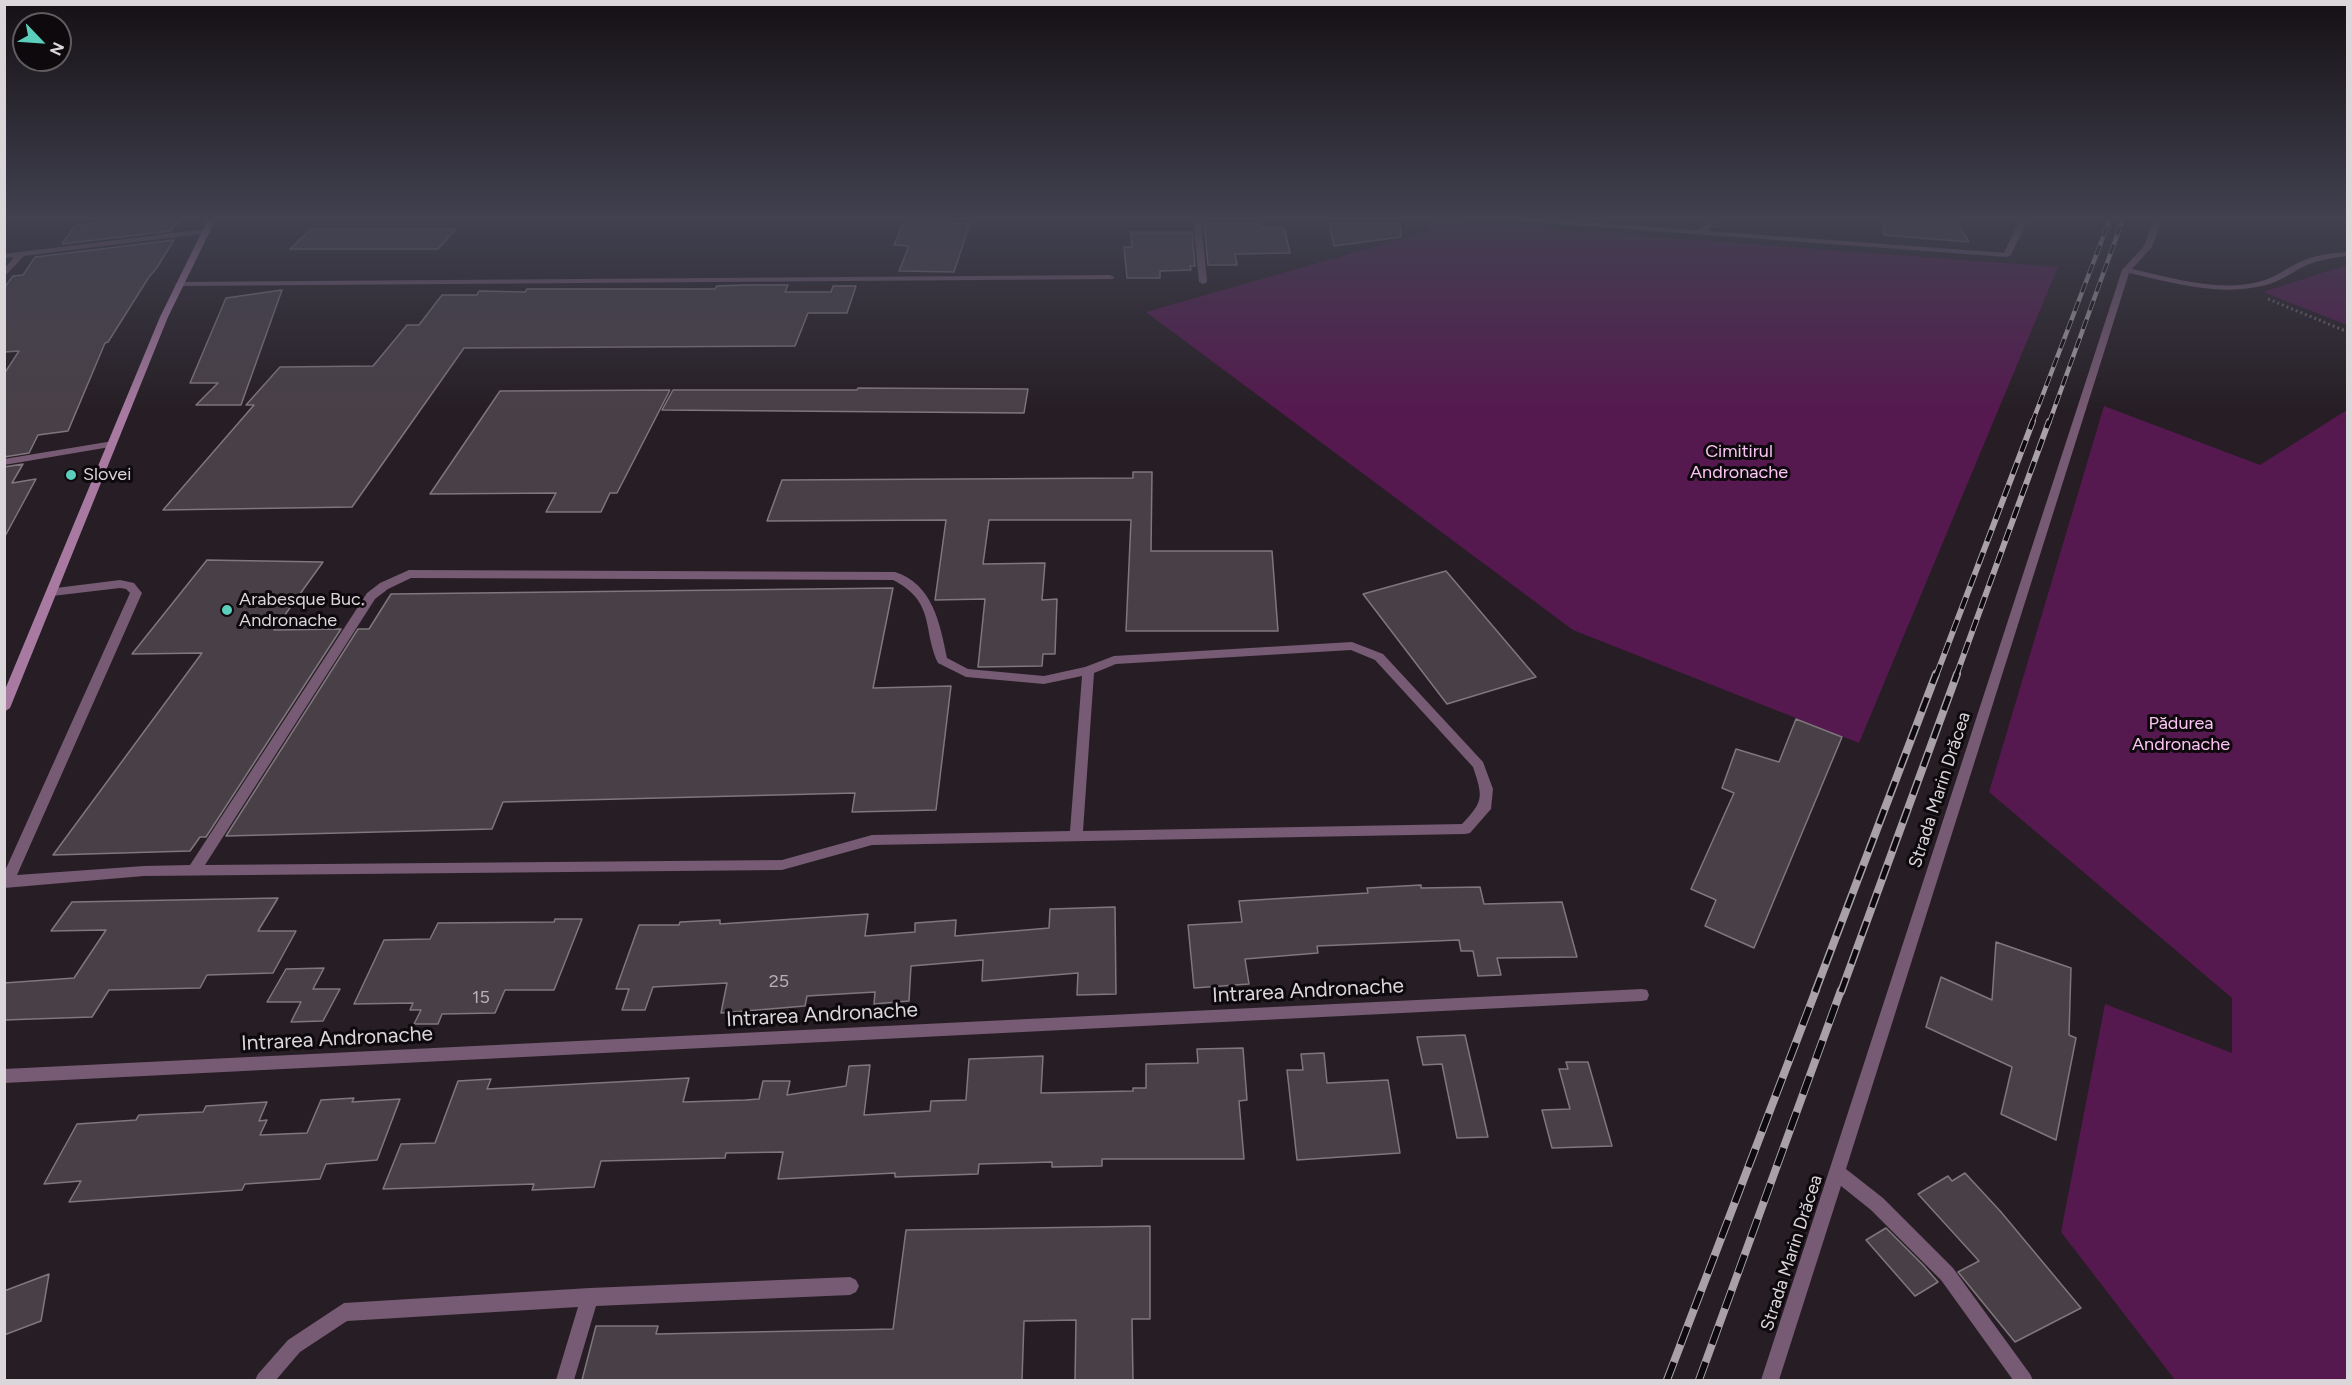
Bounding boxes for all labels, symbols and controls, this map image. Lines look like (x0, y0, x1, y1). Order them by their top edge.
north arrow (12, 12, 72, 72)
text: N (46, 39, 68, 59)
park label: Cimitirul Andronache (1690, 441, 1788, 484)
place label: Slovei (83, 464, 131, 486)
marker: Slovei (64, 468, 78, 482)
place label: Arabesque Buc. Andronache (239, 589, 364, 632)
marker: Arabesque Buc. Andronache (220, 603, 234, 617)
street label: Strada Marin Drăcea (1905, 709, 1975, 871)
park label: Pădurea Andronache (2132, 713, 2230, 756)
house number: 25 (769, 971, 789, 993)
street label: Intrarea Andronache (1211, 973, 1405, 1009)
house number: 15 (472, 987, 490, 1009)
street label: Intrarea Andronache (725, 997, 919, 1033)
street label: Intrarea Andronache (240, 1021, 434, 1057)
street label: Strada Marin Drăcea (1757, 1172, 1827, 1334)

